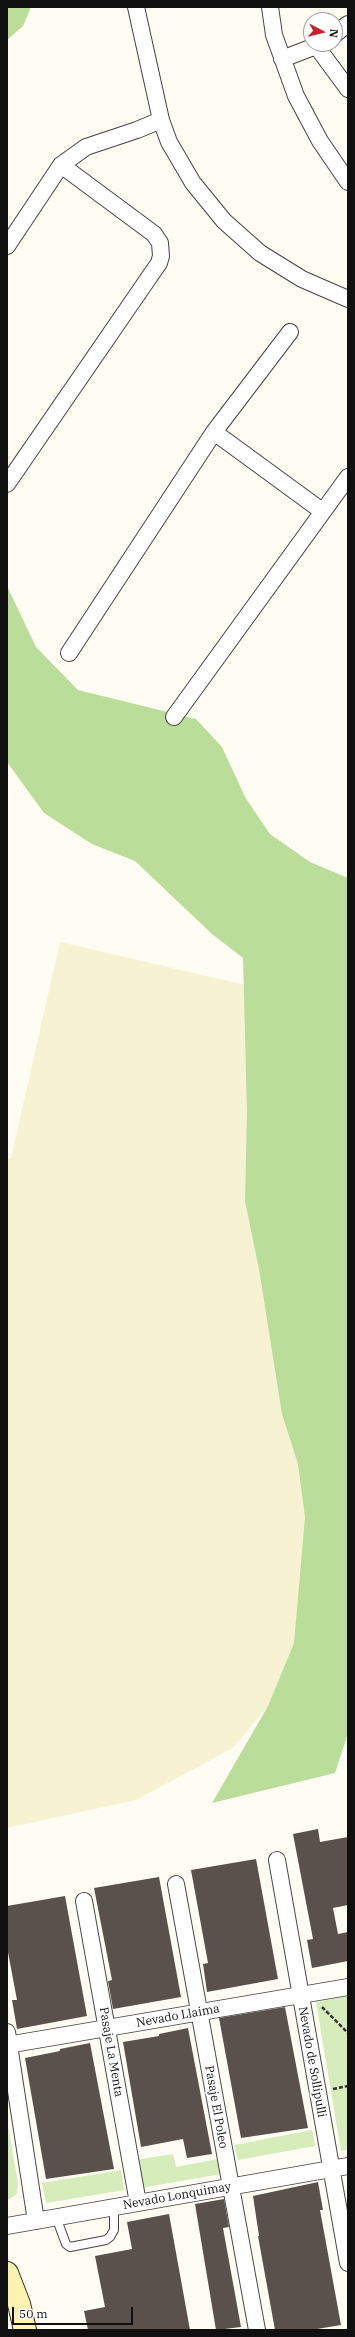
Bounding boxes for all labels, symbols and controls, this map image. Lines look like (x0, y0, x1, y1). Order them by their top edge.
north arrow (303, 12, 343, 52)
text: N (326, 28, 341, 39)
street label: Nevado Llaima (135, 2002, 221, 2030)
street label: Nevado de Sollipulli (295, 2005, 329, 2119)
street label: Pasaje La Menta (96, 2006, 126, 2098)
street label: Pasaje El Poleo (202, 2064, 230, 2150)
street label: Nevado Lonquimay (122, 2179, 232, 2213)
scale bar (14, 2299, 135, 2325)
text: 50 m (19, 2306, 48, 2321)

